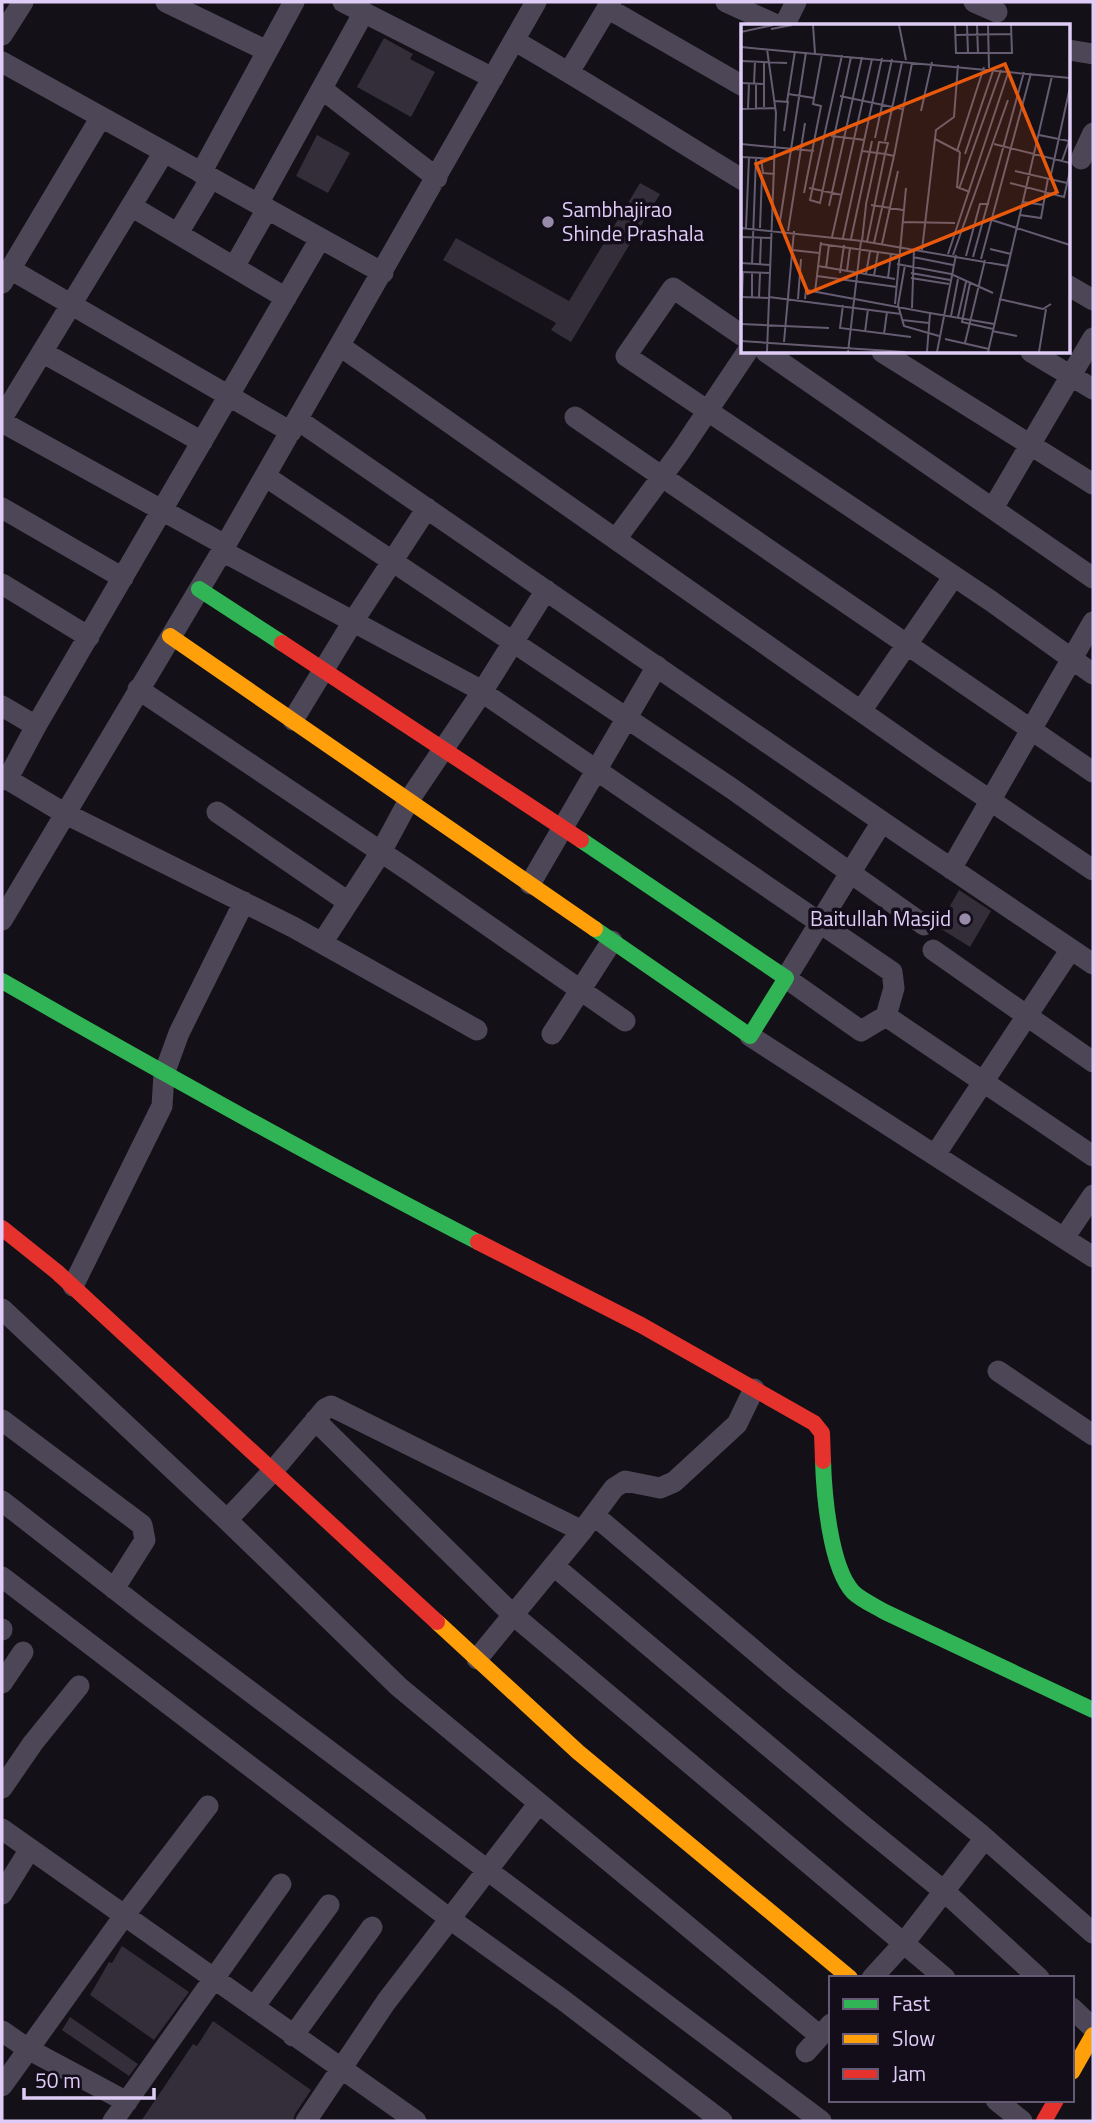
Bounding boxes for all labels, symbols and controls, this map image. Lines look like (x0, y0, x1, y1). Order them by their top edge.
inset map (741, 24, 1070, 354)
place label: Sambhajirao Shinde Prashala (562, 193, 705, 249)
marker: Sambhajirao Shinde Prashala (540, 214, 556, 230)
place label: Baitullah Masjid (810, 902, 951, 934)
marker: Baitullah Masjid (957, 911, 973, 927)
legend (829, 1976, 1074, 2102)
text: Fast (892, 1987, 931, 2019)
text: Slow (892, 2022, 935, 2054)
scale bar (24, 2056, 154, 2100)
text: Jam (892, 2057, 926, 2089)
text: 50 m (35, 2064, 81, 2096)

